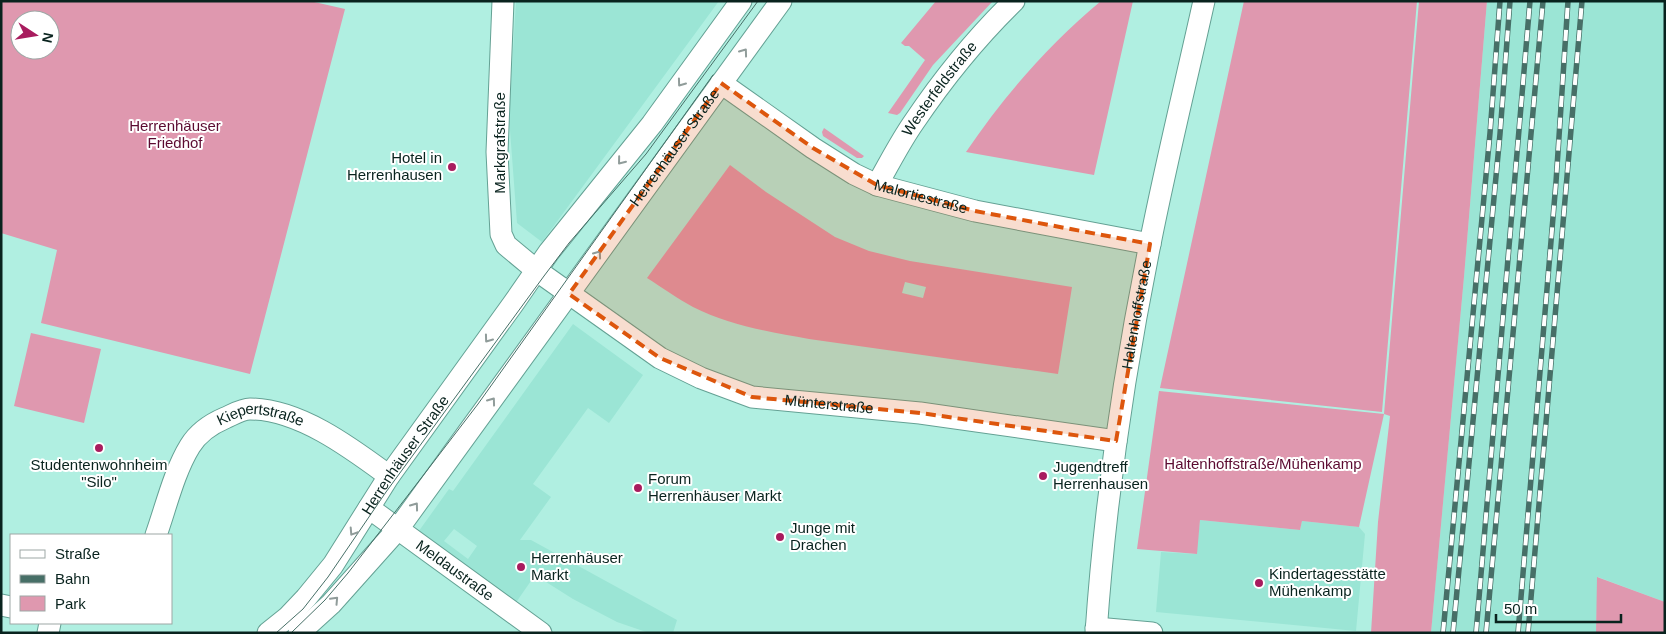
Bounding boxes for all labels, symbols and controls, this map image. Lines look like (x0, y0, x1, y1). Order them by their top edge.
north arrow (10, 10, 60, 60)
text: N (39, 31, 57, 44)
street label: Westerfeldstraße (898, 38, 980, 139)
one-way arrow (738, 48, 747, 58)
one-way arrow (679, 77, 687, 86)
street label: Herrenhäuser Straße (626, 85, 723, 209)
street label: Markgrafstraße (491, 92, 508, 194)
park label: Herrenhäuser Friedhof (129, 117, 221, 151)
place label: Hotel in Herrenhausen (347, 149, 442, 183)
one-way arrow (618, 156, 627, 165)
marker: Hotel in Herrenhausen (446, 161, 458, 173)
street label: Malortiestraße (872, 176, 969, 217)
one-way arrow (592, 250, 601, 260)
street label: Haltenhoffstraße (1118, 259, 1155, 371)
one-way arrow (485, 334, 494, 343)
street label: Münterstraße (784, 391, 874, 417)
street label: Herrenhäuser Straße (358, 392, 452, 518)
one-way arrow (486, 397, 495, 407)
text: Kiepertstraße (214, 400, 307, 429)
street label: Kiepertstraße (215, 417, 305, 435)
marker: Studentenwohnheim "Silo" (93, 442, 105, 454)
park label: Haltenhoffstraße/Mühenkamp (1164, 455, 1362, 472)
place label: Studentenwohnheim "Silo" (31, 456, 167, 490)
place label: Jugendtreff Herrenhausen (1053, 458, 1148, 492)
place label: Forum Herrenhäuser Markt (648, 470, 782, 504)
marker: Jugendtreff Herrenhausen (1037, 470, 1049, 482)
marker: Forum Herrenhäuser Markt (632, 482, 644, 494)
one-way arrow (409, 502, 418, 512)
place label: Junge mit Drachen (790, 519, 856, 553)
one-way arrow (350, 527, 360, 536)
marker: Junge mit Drachen (774, 531, 786, 543)
legend (10, 534, 172, 624)
street label: Meldaustraße (413, 536, 497, 604)
text: Straße (55, 545, 100, 562)
place label: Herrenhäuser Markt (531, 549, 623, 583)
marker: Herrenhäuser Markt (515, 561, 527, 573)
place label: Kindertagesstätte Mühenkamp (1269, 565, 1386, 599)
text: Bahn (55, 570, 90, 587)
marker: Kindertagesstätte Mühenkamp (1253, 577, 1265, 589)
scale bar (1496, 592, 1621, 624)
text: Park (55, 595, 86, 612)
one-way arrow (329, 596, 338, 605)
text: 50 m (1504, 600, 1537, 617)

